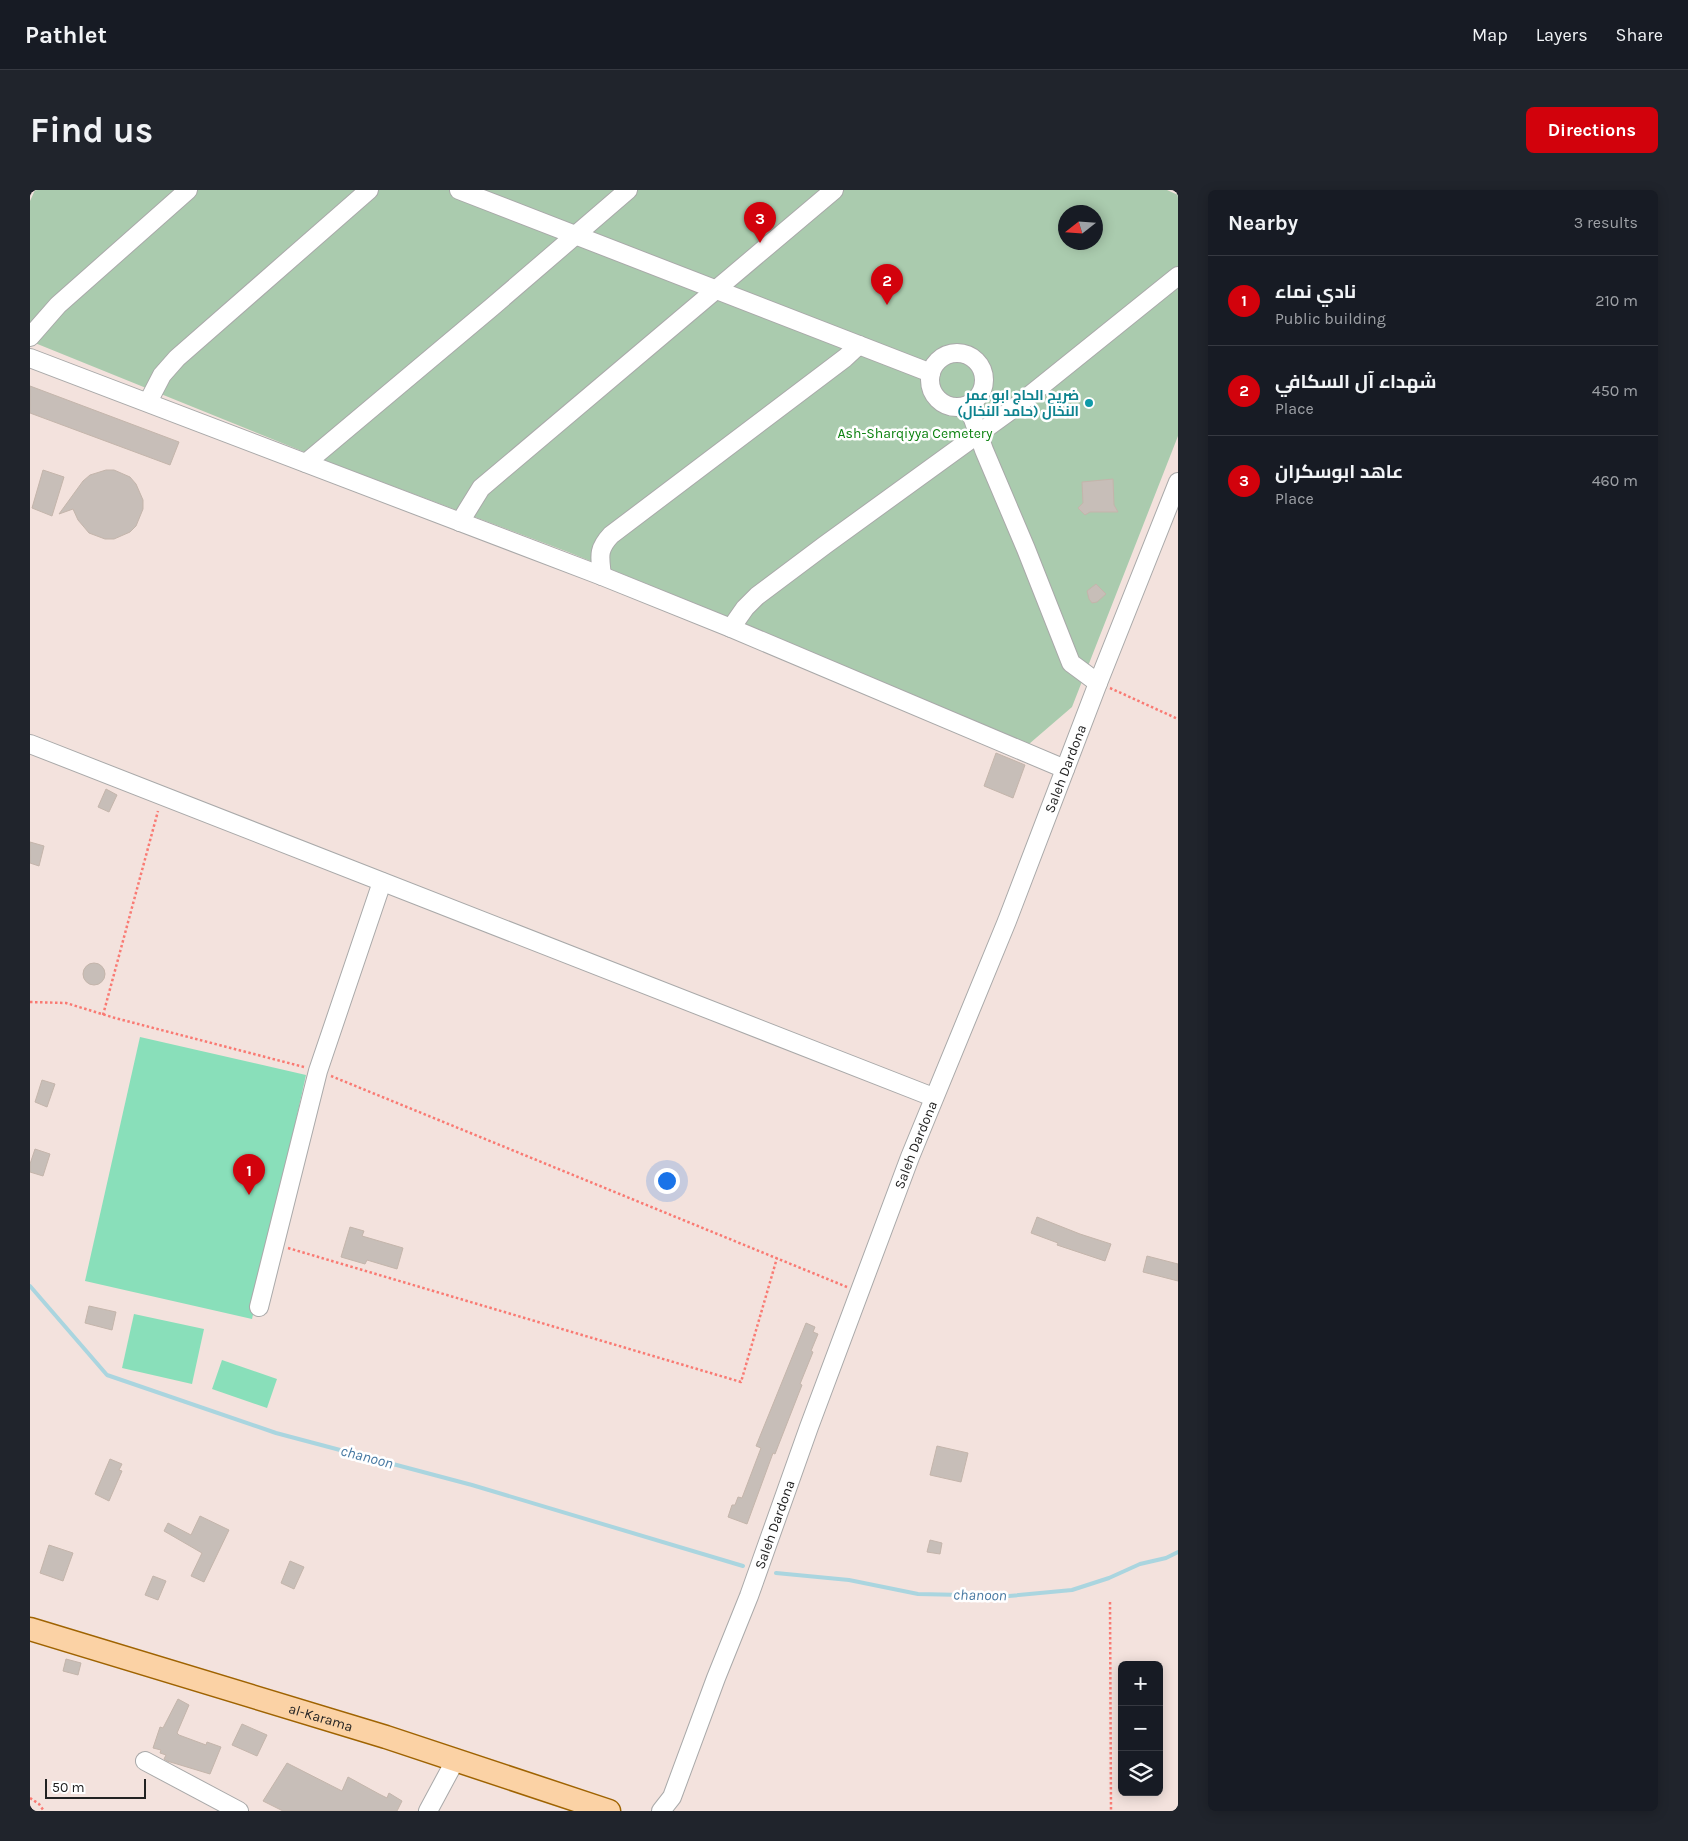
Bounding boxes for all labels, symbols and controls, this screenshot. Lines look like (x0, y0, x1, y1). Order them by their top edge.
text: Pathlet (25, 21, 107, 49)
text: Map (1472, 24, 1508, 46)
text: Layers (1536, 24, 1588, 46)
text: Share (1616, 24, 1663, 46)
button: Directions (1526, 107, 1658, 153)
text: Find us (30, 110, 153, 151)
pin: 3 (744, 202, 776, 243)
north arrow (1058, 205, 1103, 250)
text: Nearby (1228, 211, 1298, 235)
text: 3 results (1574, 213, 1638, 232)
pin: 2 (871, 264, 903, 305)
text: نادي نماء (1275, 281, 1356, 303)
text: 1 (1241, 291, 1247, 310)
text: 210 m (1595, 291, 1638, 310)
text: Public building (1275, 309, 1386, 328)
text: شهداء آل السكافي (1275, 371, 1437, 393)
text: 2 (1239, 381, 1249, 400)
text: 450 m (1592, 381, 1638, 400)
place label: ضريح الحاج ابو عمر النخال (حامد النخال) (957, 387, 1079, 420)
marker: ضريح الحاج ابو عمر النخال (حامد النخال) (1083, 397, 1095, 409)
text: Place (1275, 399, 1314, 418)
park label: Ash-Sharqiyya Cemetery (838, 425, 993, 442)
text: عاهد ابوسكران (1275, 461, 1403, 483)
text: 3 (1239, 471, 1249, 490)
text: 460 m (1592, 471, 1638, 490)
text: Place (1275, 489, 1314, 508)
street label: Saleh Dardona (1041, 722, 1090, 815)
street label: Saleh Dardona (890, 1098, 941, 1191)
pin: 1 (233, 1154, 265, 1195)
your location (654, 1168, 680, 1194)
water label: chanoon (339, 1441, 395, 1473)
street label: Saleh Dardona (751, 1478, 798, 1571)
water label: chanoon (953, 1586, 1007, 1604)
map controls (1118, 1661, 1163, 1796)
button: + (1118, 1661, 1163, 1706)
street label: al-Karama (287, 1699, 355, 1735)
button: − (1118, 1706, 1163, 1751)
button: layers (1118, 1751, 1163, 1796)
scale bar (45, 1776, 146, 1799)
text: 50 m (52, 1779, 85, 1796)

